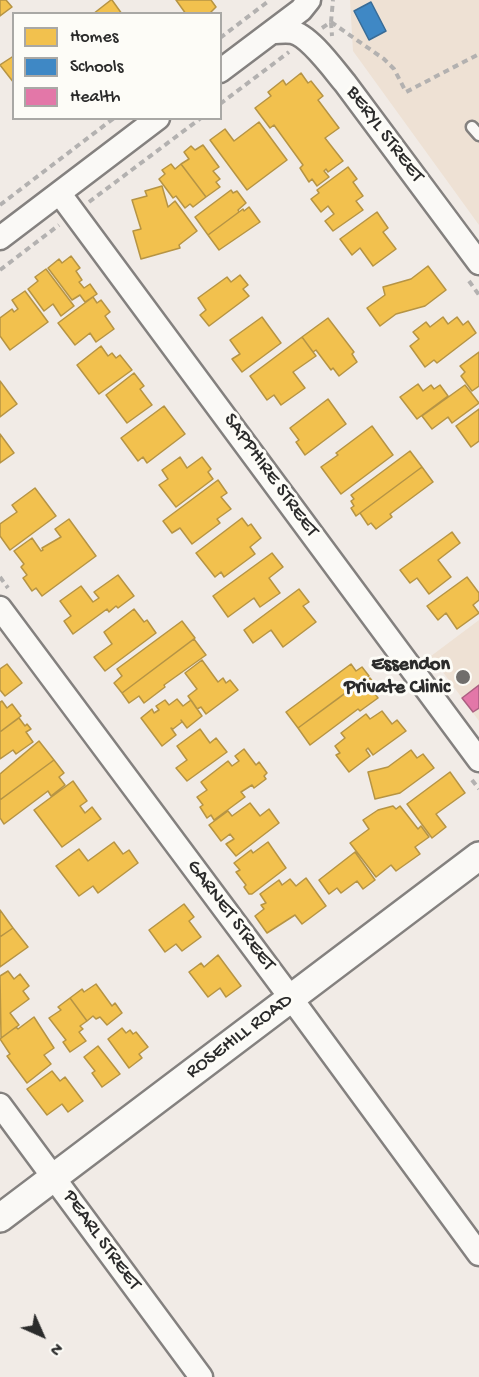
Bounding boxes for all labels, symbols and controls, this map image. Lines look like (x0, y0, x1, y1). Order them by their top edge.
legend (12, 12, 222, 120)
text: Homes (70, 27, 118, 48)
text: Schools (70, 57, 123, 78)
street label: BERYL STREET (340, 82, 428, 188)
text: Health (70, 87, 121, 108)
street label: SAPPHIRE STREET (217, 409, 323, 543)
place label: Essendon Private Clinic (344, 654, 450, 701)
marker: Essendon Private Clinic (454, 668, 472, 686)
street label: GARNET STREET (180, 856, 280, 976)
street label: ROSEHILL ROAD (182, 989, 298, 1085)
street label: PEARL STREET (57, 1186, 145, 1296)
north arrow (12, 1305, 72, 1365)
text: N (45, 1338, 66, 1358)

